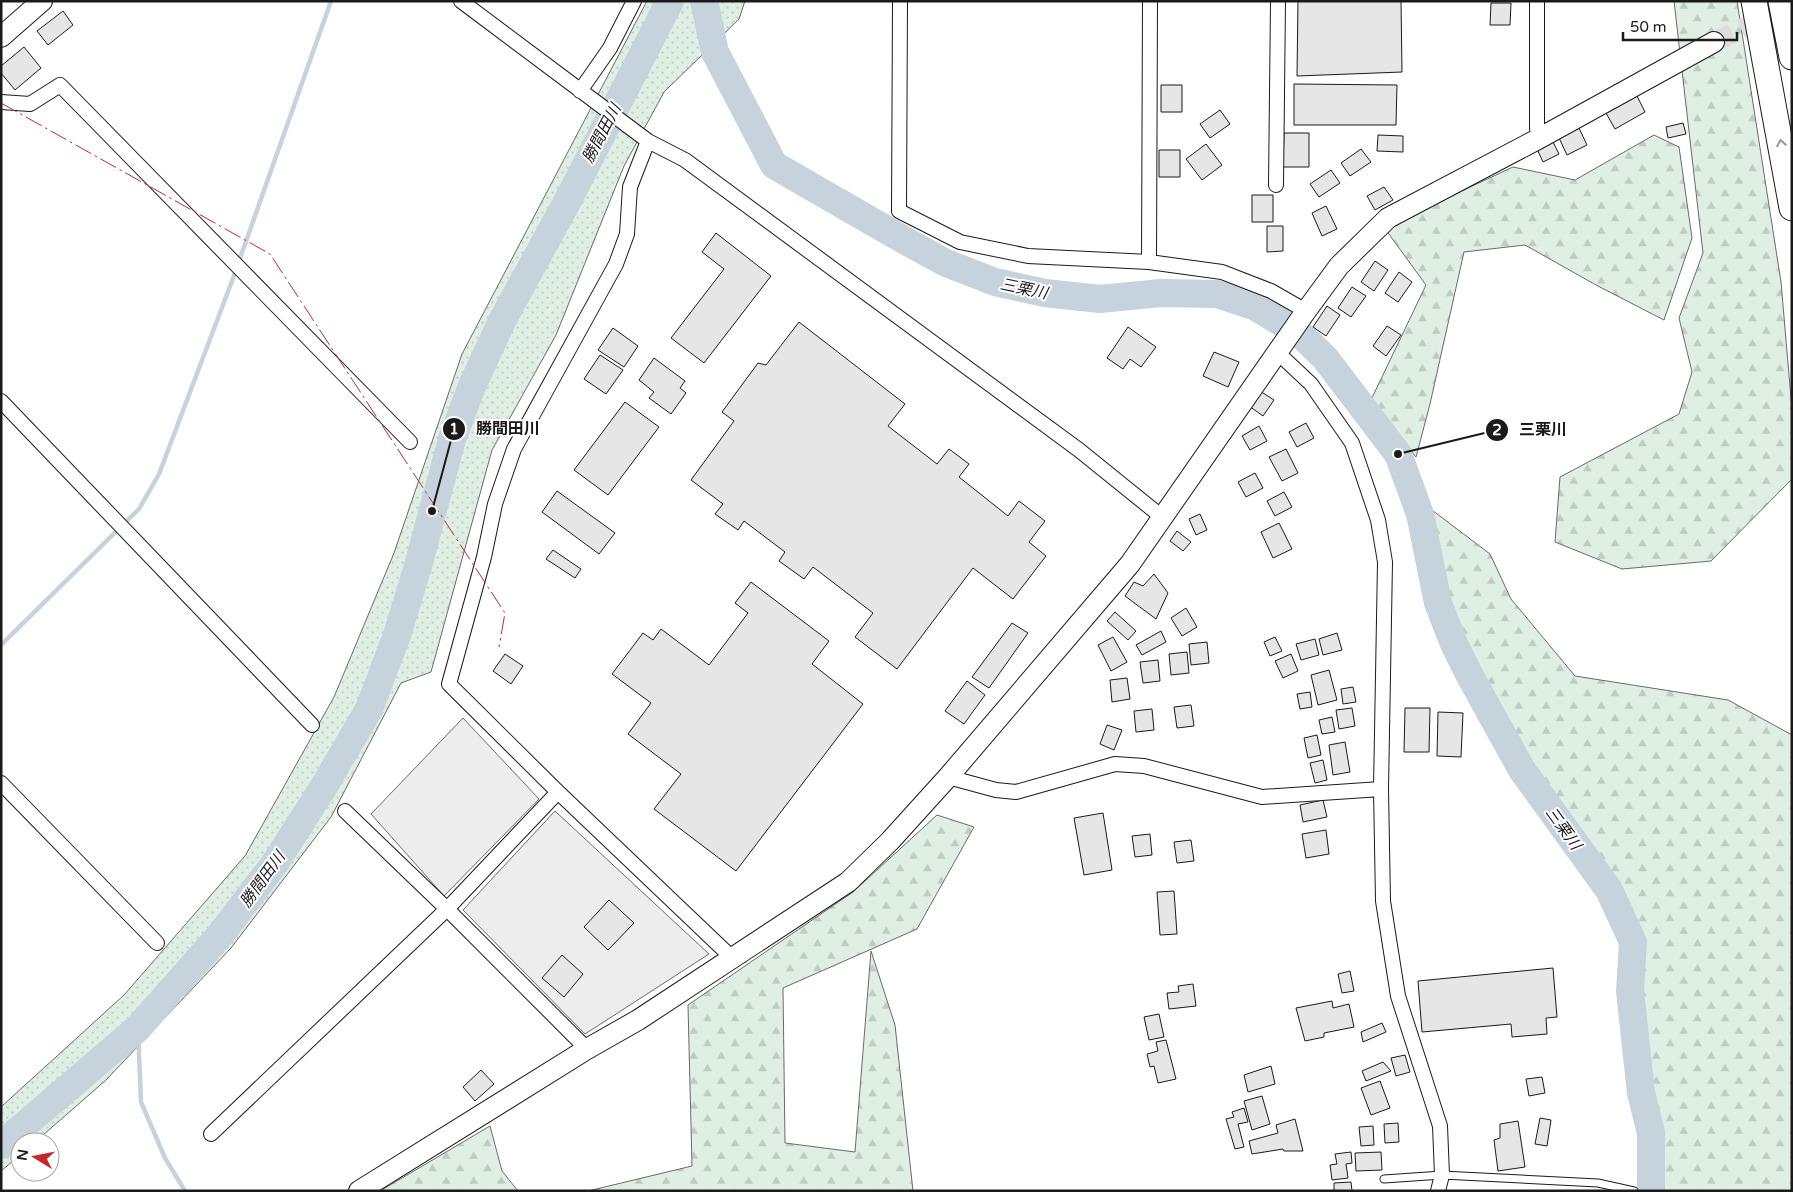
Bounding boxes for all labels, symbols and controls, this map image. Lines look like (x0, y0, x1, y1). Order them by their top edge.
scale bar (1623, 10, 1737, 42)
text: 50 m (1630, 18, 1667, 36)
water label: 勝間田川 (578, 99, 627, 166)
one-way arrow (1776, 138, 1786, 147)
water label: 三栗川 (998, 274, 1051, 304)
callout: 勝間田川 (441, 413, 550, 444)
callout: 三栗川 (1484, 414, 1577, 445)
text: 勝間田川 (476, 419, 540, 439)
text: 1 (449, 420, 459, 438)
text: 三栗川 (1519, 420, 1567, 440)
text: 2 (1492, 421, 1502, 439)
water label: 三栗川 (1541, 803, 1587, 855)
water label: 勝間田川 (236, 846, 291, 911)
north arrow (10, 1132, 60, 1182)
text: N (13, 1148, 32, 1162)

